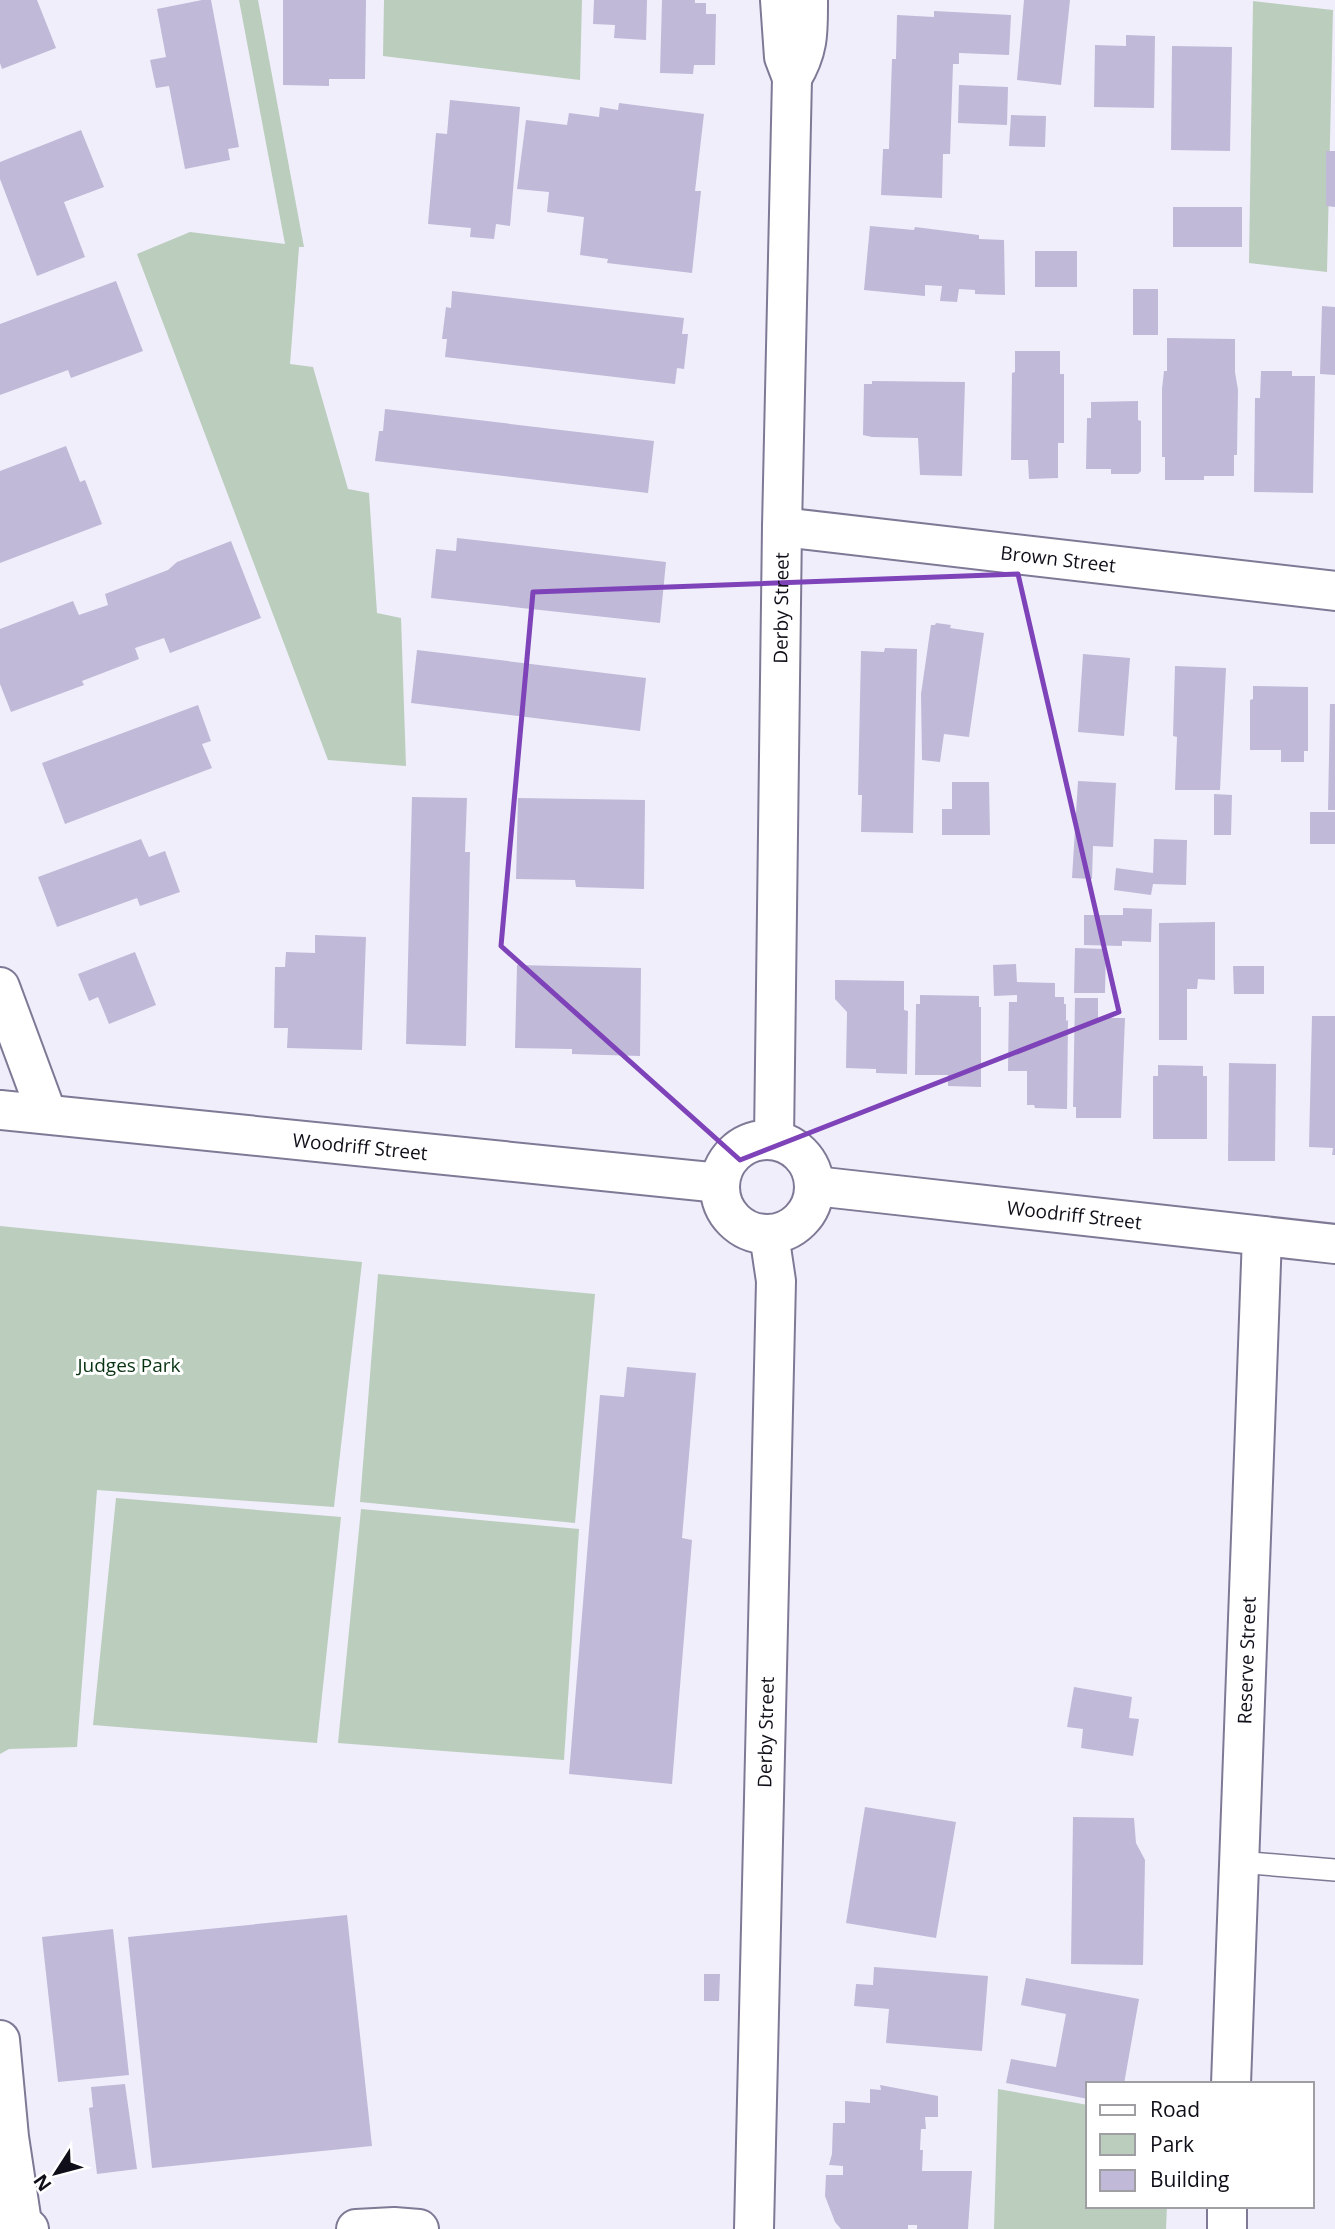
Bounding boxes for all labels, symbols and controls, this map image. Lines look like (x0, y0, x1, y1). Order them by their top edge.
street label: Brown Street (999, 539, 1117, 579)
street label: Derby Street (767, 552, 795, 664)
street label: Woodriff Street (291, 1127, 429, 1166)
street label: Woodriff Street (1006, 1195, 1143, 1235)
park label: Judges Park (75, 1352, 181, 1378)
street label: Reserve Street (1231, 1596, 1262, 1725)
street label: Derby Street (751, 1676, 780, 1788)
legend (1086, 2082, 1314, 2208)
text: Road (1150, 2095, 1200, 2123)
text: Park (1150, 2130, 1194, 2158)
north arrow (21, 2138, 91, 2208)
text: Building (1150, 2165, 1229, 2193)
text: N (27, 2169, 57, 2197)

